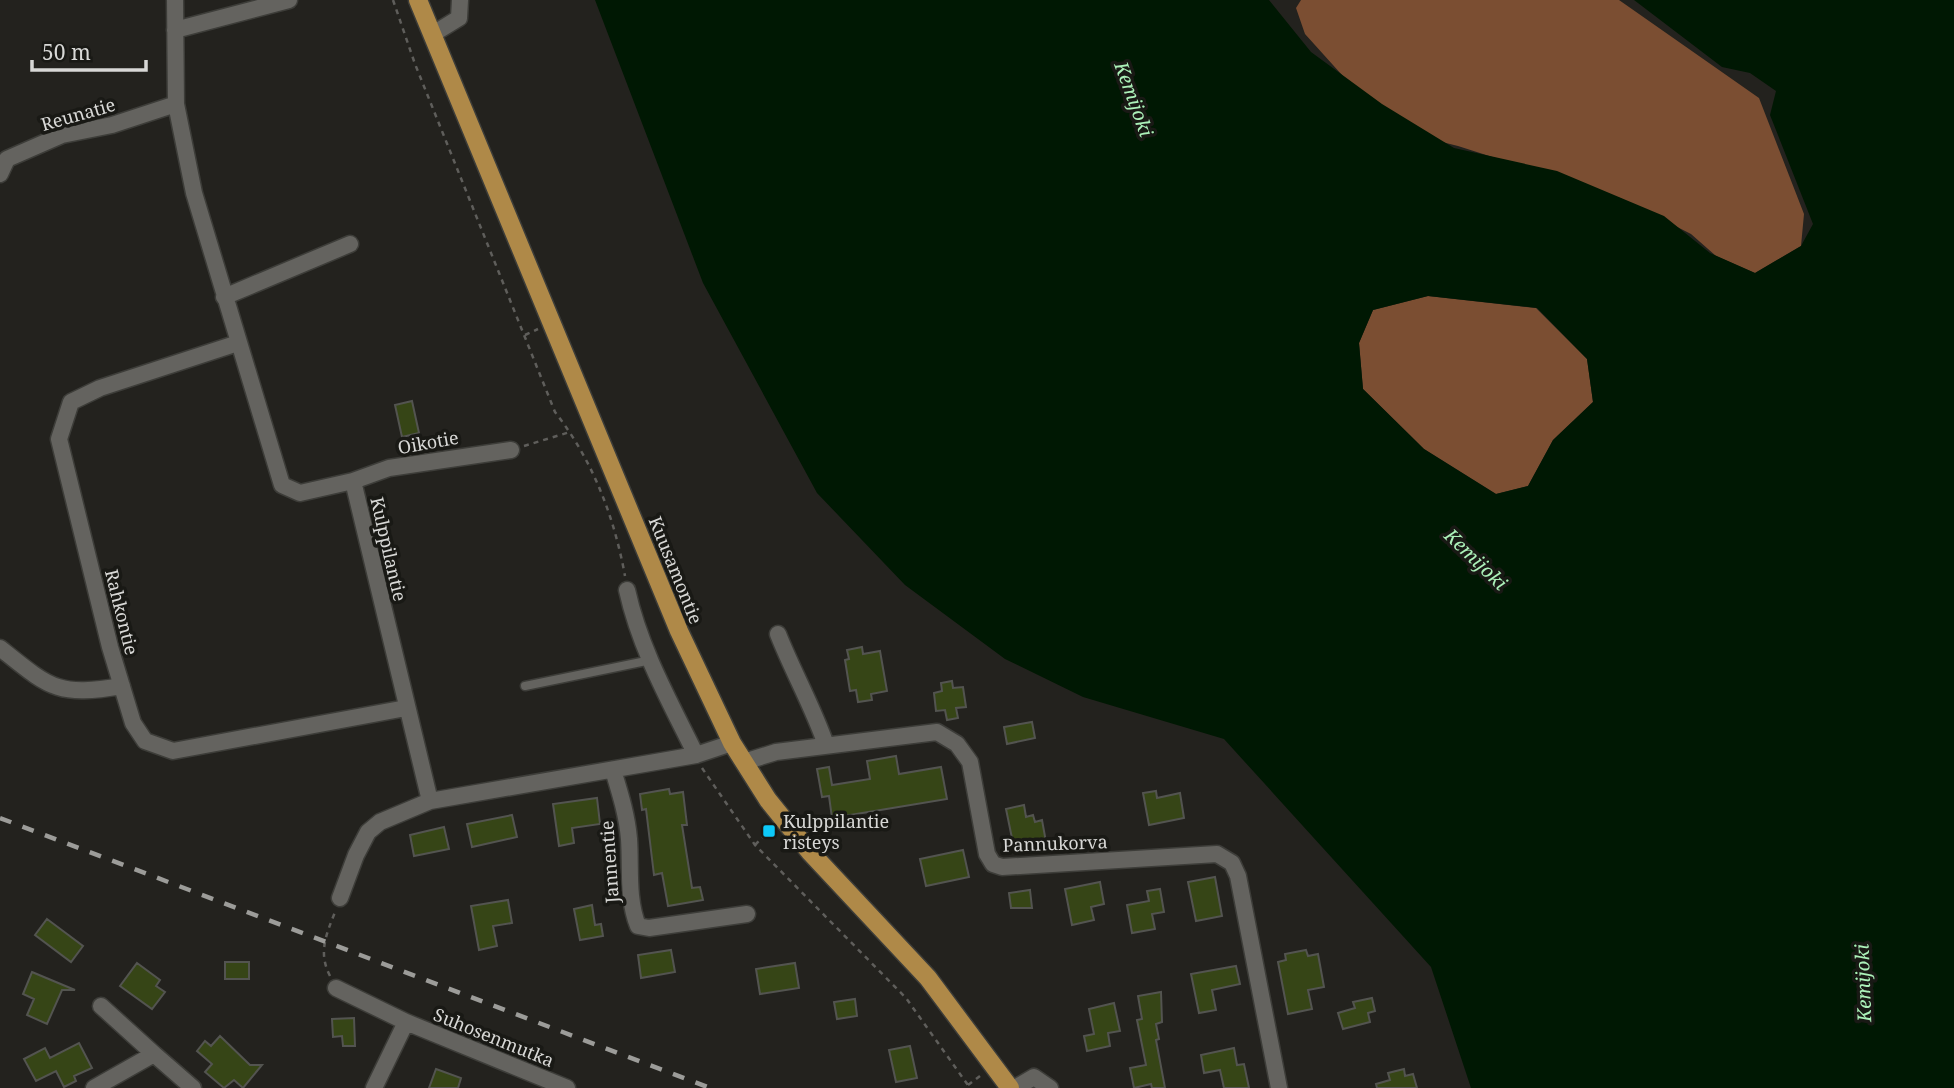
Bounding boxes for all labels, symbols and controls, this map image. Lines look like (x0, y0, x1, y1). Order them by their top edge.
scale bar (32, 28, 145, 72)
text: 50 m (42, 38, 91, 66)
water label: Kemijoki (1108, 57, 1160, 140)
street label: Reunatie (38, 92, 118, 136)
street label: Oikotie (396, 425, 460, 459)
street label: Kulppilantie (365, 495, 413, 603)
street label: Kuusamontie (644, 513, 708, 627)
water label: Kemijoki (1438, 522, 1513, 596)
street label: Rahkontie (100, 567, 144, 657)
place label: Kulppilantie risteys (783, 809, 889, 854)
street label: Jannentie (594, 820, 624, 905)
marker: Kulppilantie risteys (761, 823, 777, 839)
street label: Pannukorva (1002, 829, 1108, 857)
water label: Kemijoki (1849, 943, 1877, 1023)
street label: Suhosenmutka (430, 1002, 558, 1072)

